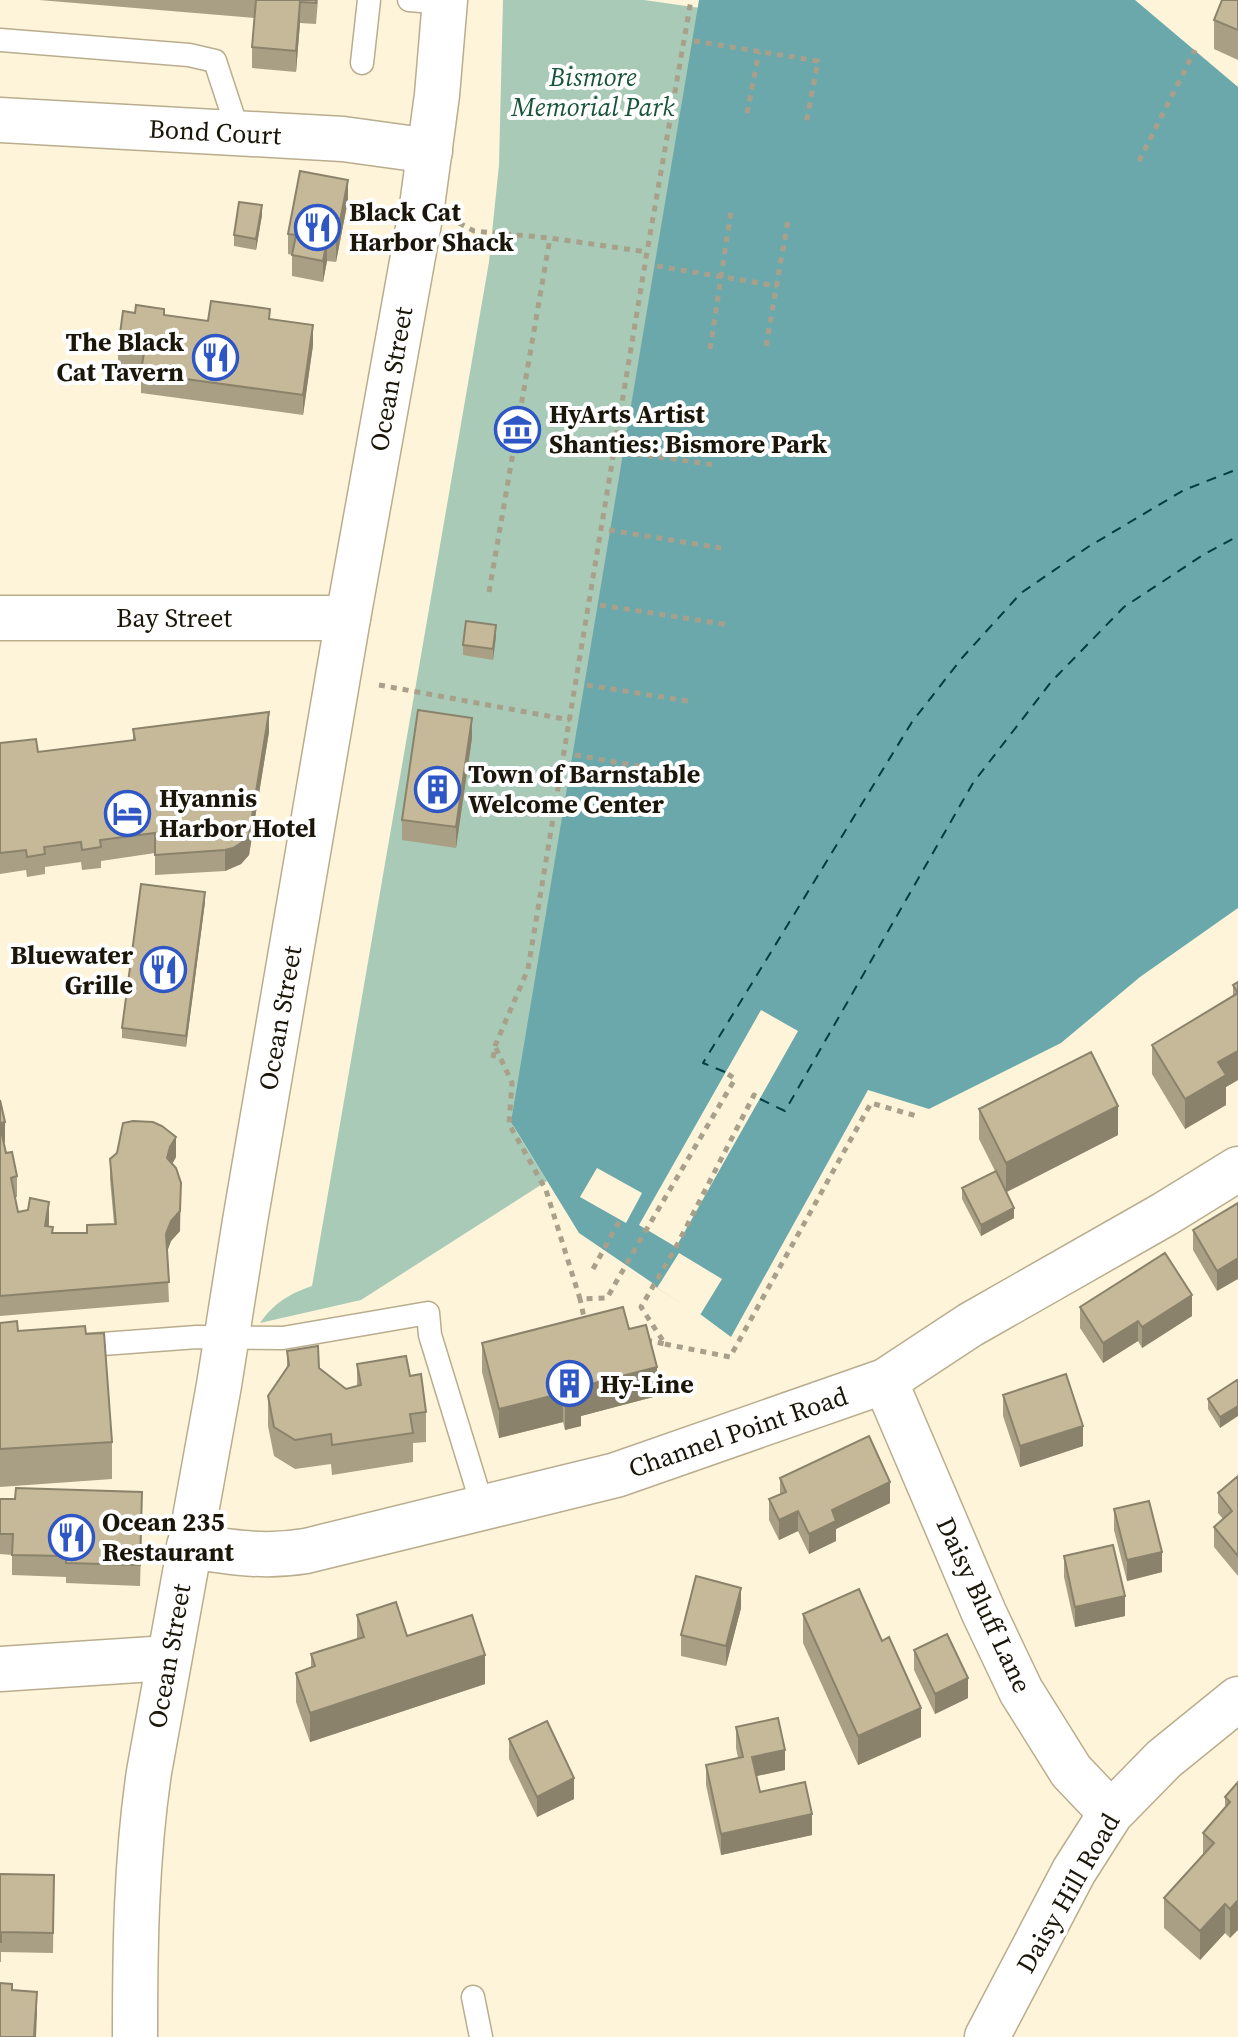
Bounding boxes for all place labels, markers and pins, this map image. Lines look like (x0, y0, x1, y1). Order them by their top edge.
place label: Black Cat Harbor Shack (349, 194, 514, 260)
restaurant icon: Black Cat Harbor Shack (294, 203, 342, 251)
place label: The Black Cat Tavern (56, 324, 184, 390)
restaurant icon: The Black Cat Tavern (191, 333, 239, 381)
place label: HyArts Artist Shanties: Bismore Park (549, 396, 828, 462)
museum icon: HyArts Artist Shanties: Bismore Park (494, 405, 542, 453)
place label: Town of Barnstable Welcome Center (468, 756, 700, 822)
building icon: Town of Barnstable Welcome Center (413, 765, 461, 813)
place label: Hyannis Harbor Hotel (159, 780, 317, 846)
hotel icon: Hyannis Harbor Hotel (104, 789, 152, 837)
place label: Bluewater Grille (10, 937, 134, 1003)
restaurant icon: Bluewater Grille (140, 946, 188, 994)
building icon: Hy-Line (545, 1360, 593, 1408)
place label: Hy-Line (600, 1366, 694, 1402)
place label: Ocean 235 Restaurant (102, 1504, 234, 1570)
restaurant icon: Ocean 235 Restaurant (47, 1513, 95, 1561)

